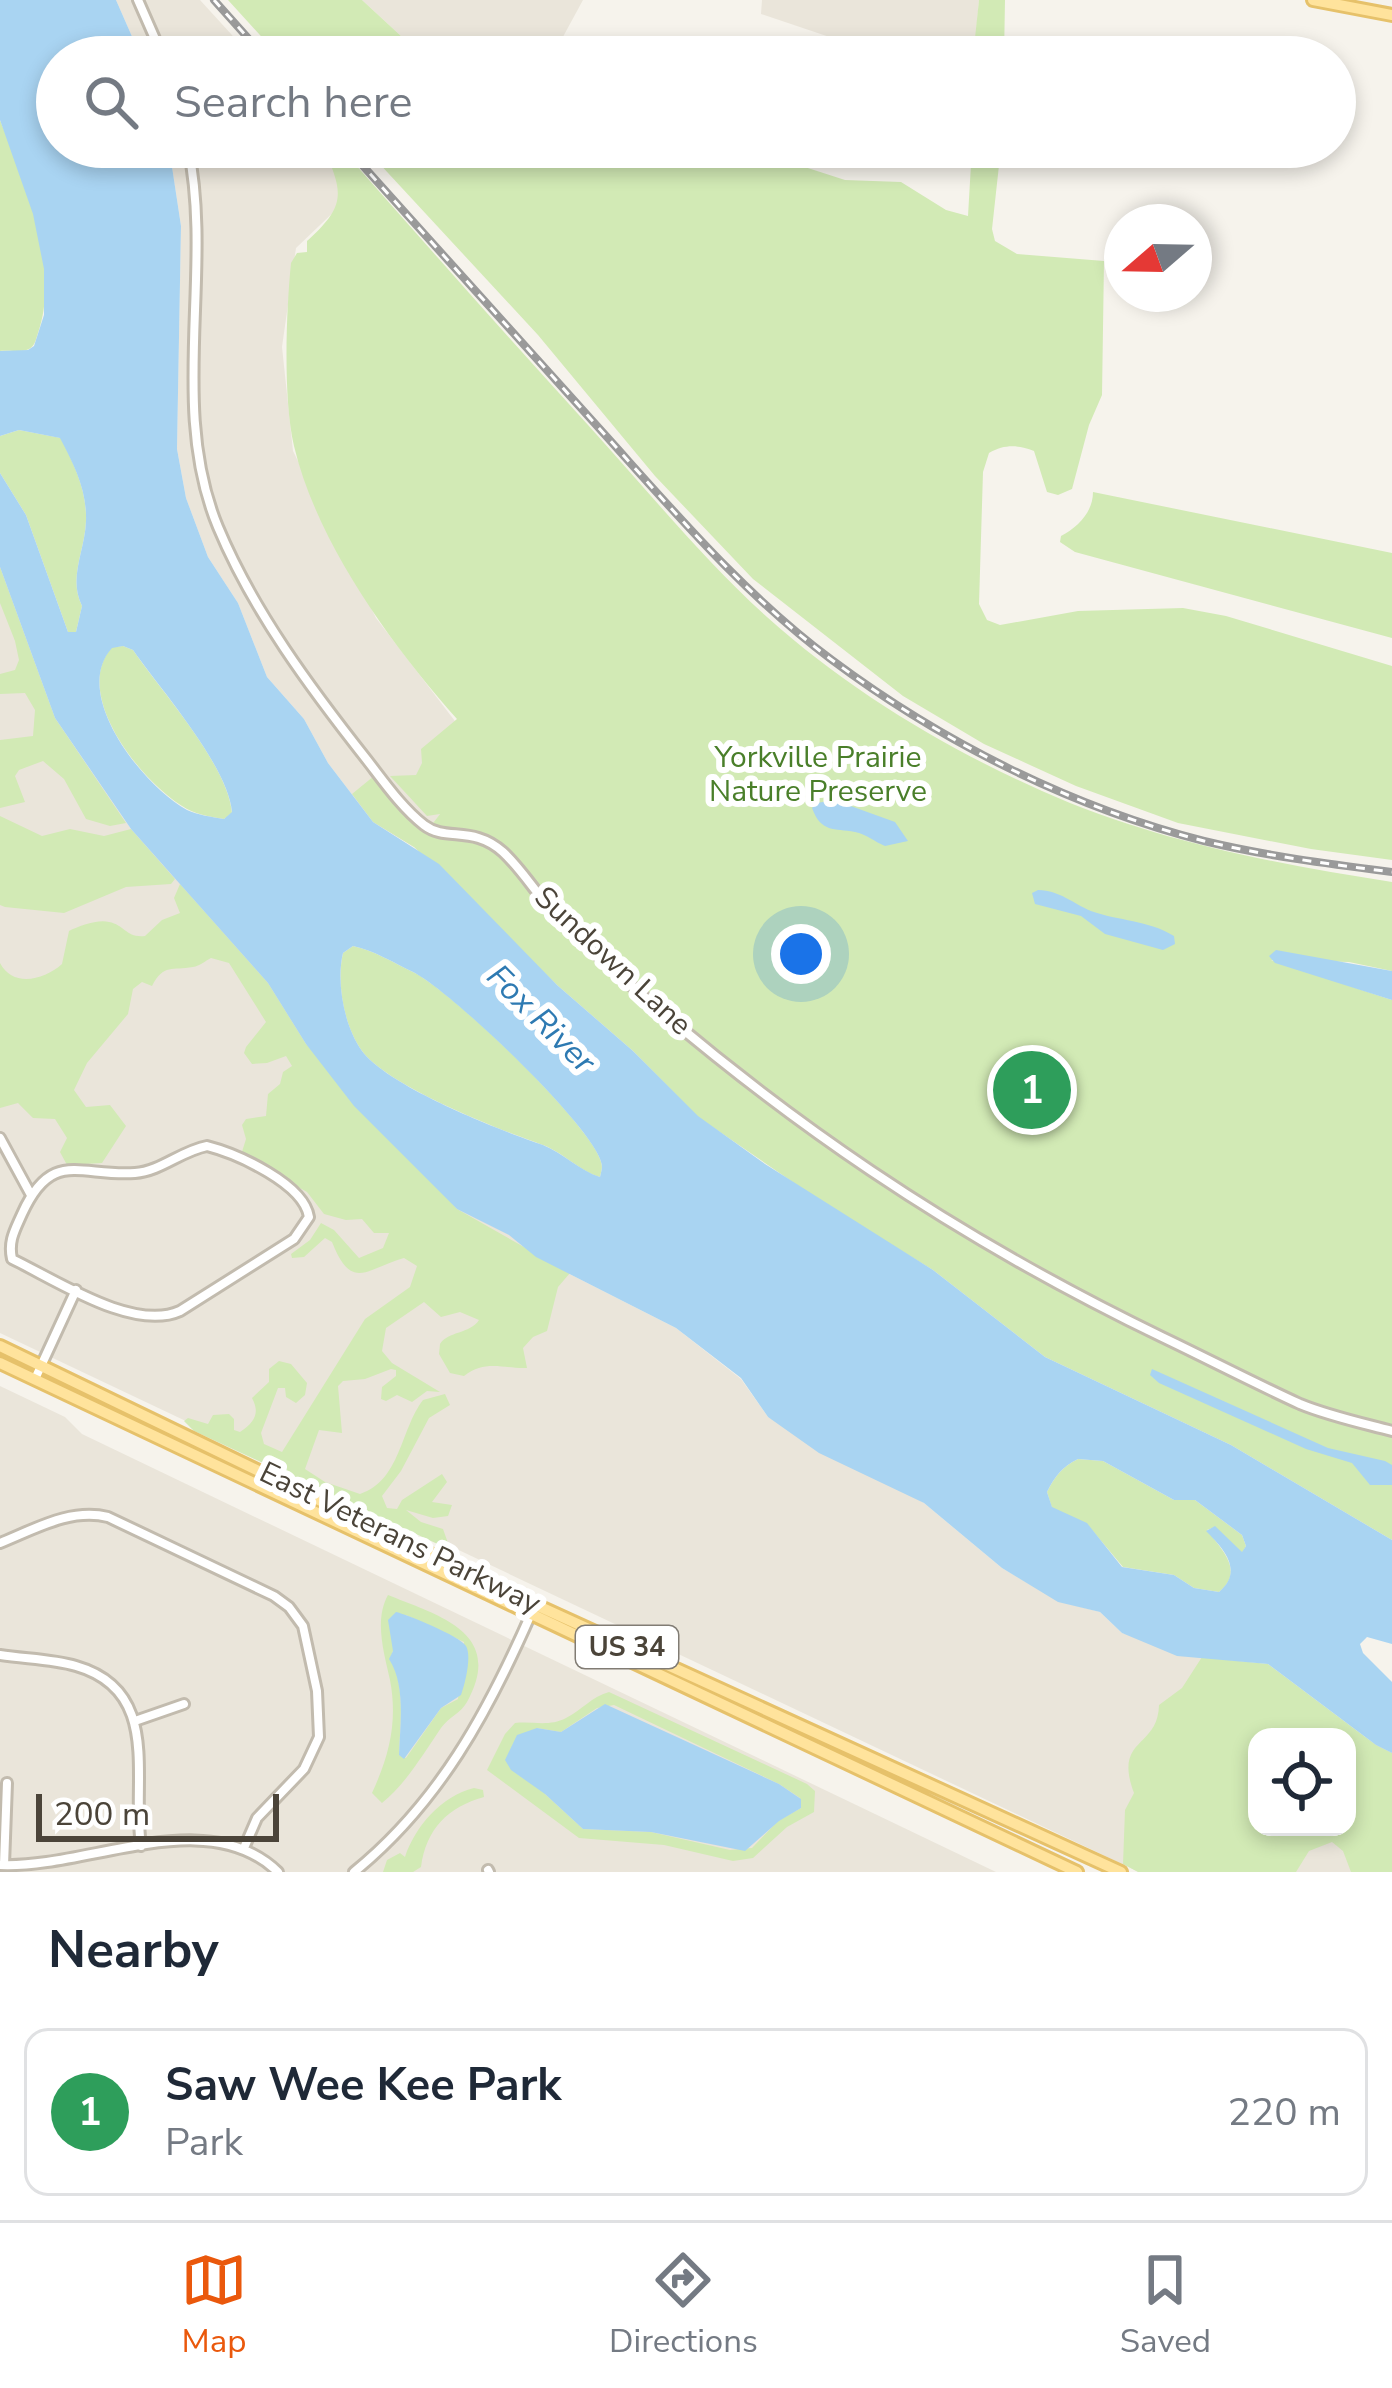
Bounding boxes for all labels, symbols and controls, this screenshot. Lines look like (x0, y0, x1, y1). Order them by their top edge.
search box (36, 36, 1356, 168)
icon: search (78, 69, 144, 135)
text: Search here (174, 72, 413, 133)
north arrow (1104, 204, 1212, 312)
park label: Yorkville Prairie Nature Preserve (709, 737, 927, 812)
street label: Sundown Lane (525, 877, 701, 1045)
your location (771, 924, 831, 984)
water label: Fox River (477, 955, 606, 1084)
pin: 1 (993, 1045, 1071, 1135)
street label: East Veterans Parkway (253, 1452, 548, 1624)
road number: US 34 (576, 1626, 678, 1668)
map controls (1248, 1728, 1356, 1836)
button: locate (1248, 1728, 1356, 1836)
scale bar (36, 1788, 279, 1841)
text: 200 m (54, 1792, 150, 1837)
text: Nearby (48, 1915, 219, 1985)
text: Saw Wee Kee Park (165, 2055, 561, 2116)
text: 1 (78, 2086, 102, 2139)
text: 220 m (1227, 2086, 1341, 2139)
text: Park (165, 2116, 243, 2169)
tab: Map (181, 2247, 247, 2364)
tab: Directions (609, 2247, 758, 2364)
tab: Saved (1120, 2247, 1211, 2364)

